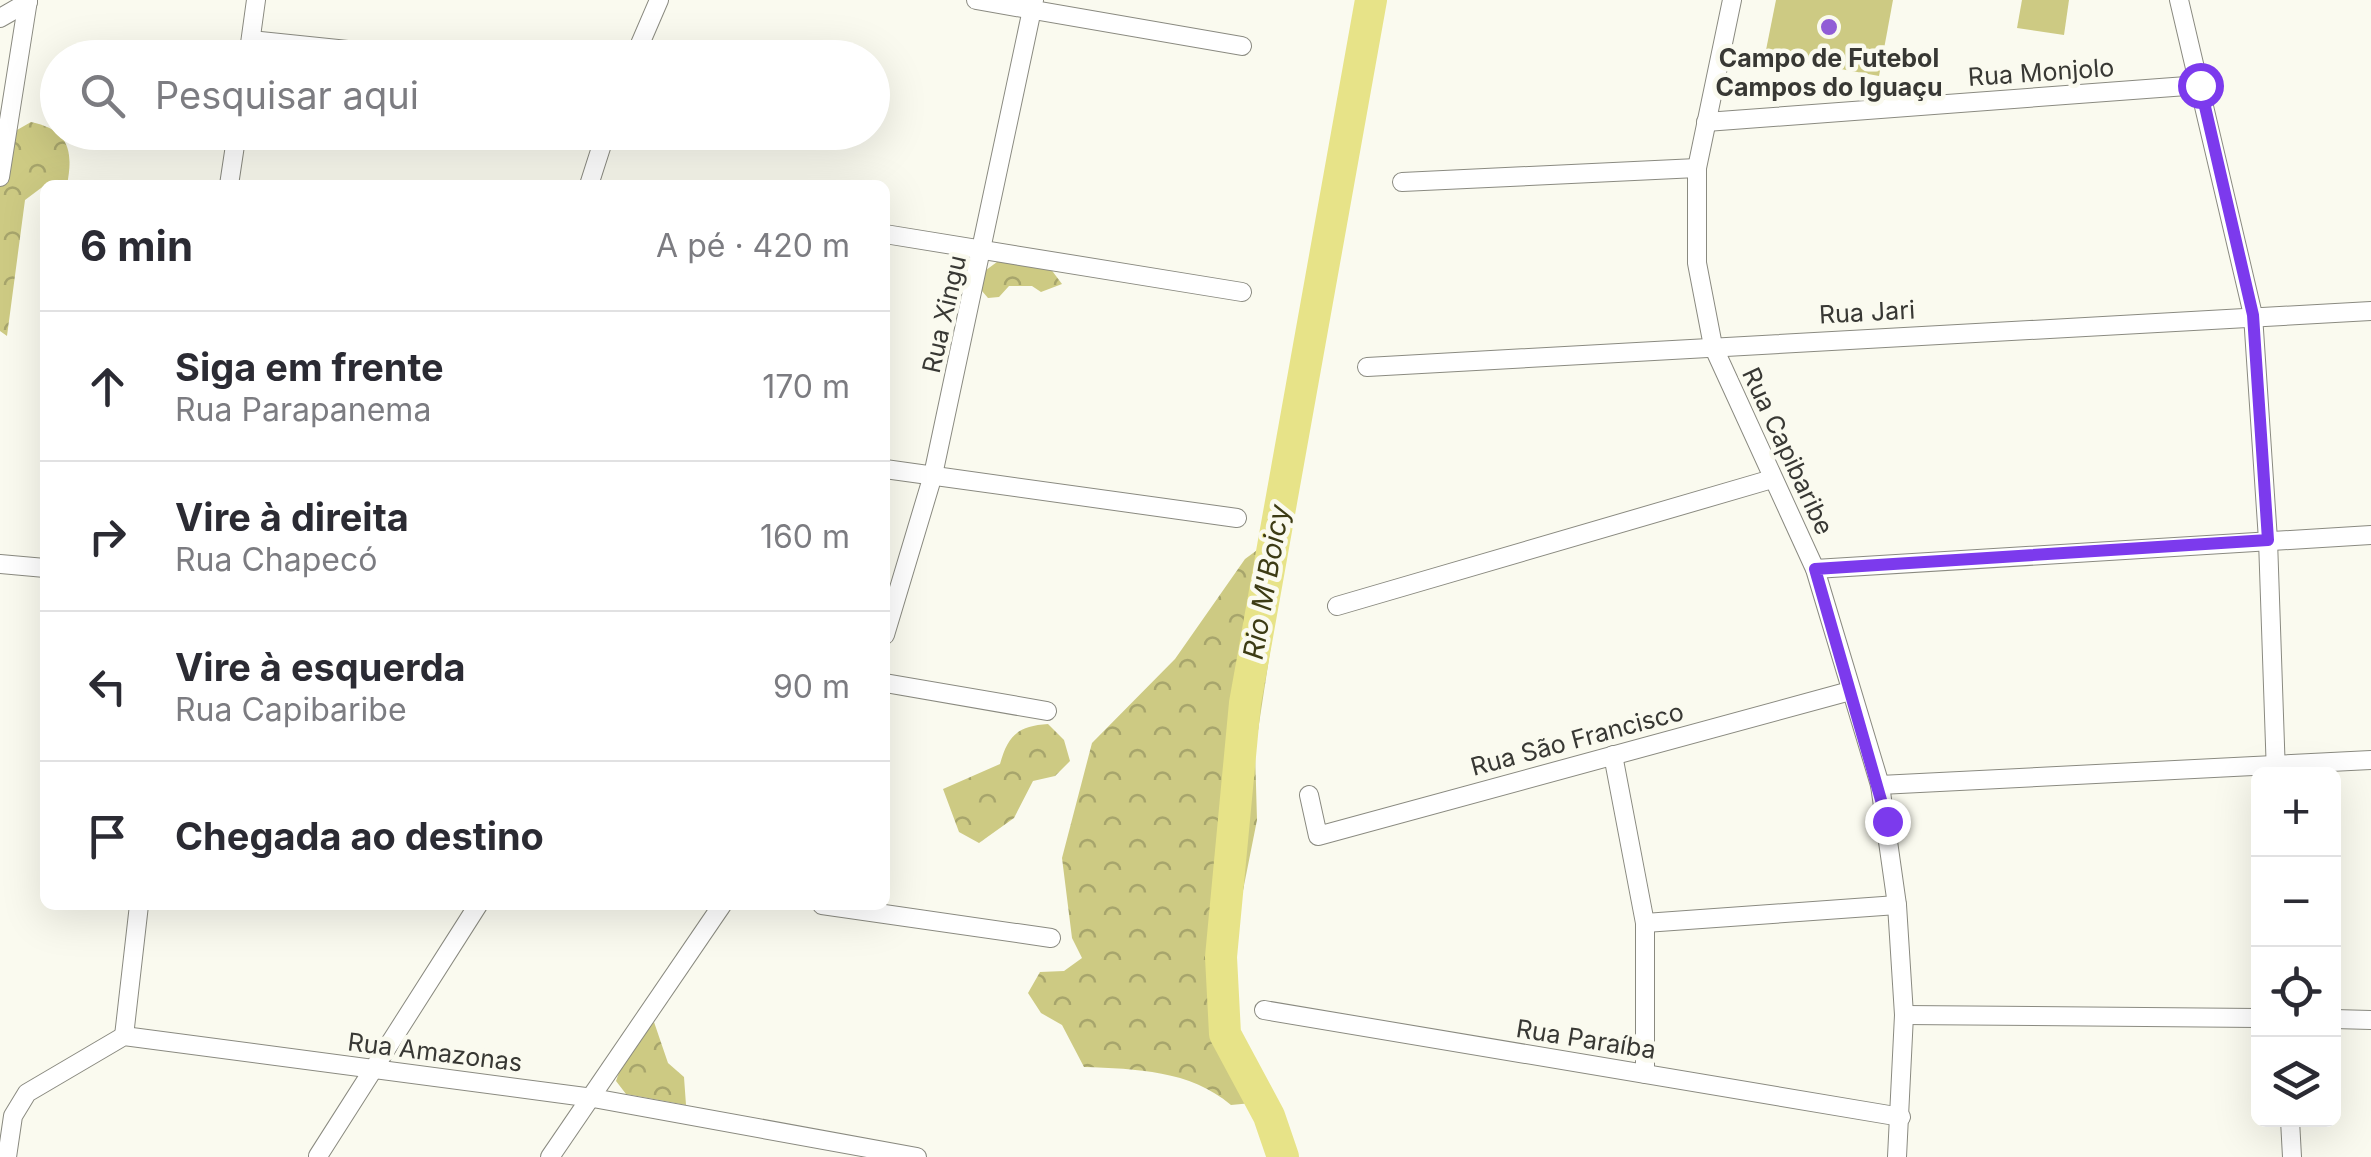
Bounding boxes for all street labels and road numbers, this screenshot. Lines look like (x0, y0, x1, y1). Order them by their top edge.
street label: Rua Monjolo (1967, 52, 2115, 92)
street label: Rua Xingu (916, 252, 972, 376)
street label: Rua Jari (1818, 295, 1916, 329)
street label: Rua Capibaribe (1736, 363, 1840, 539)
street label: Rua São Francisco (1467, 696, 1687, 782)
street label: Rua Paraíba (1514, 1013, 1658, 1065)
street label: Rua Amazonas (346, 1026, 524, 1078)

